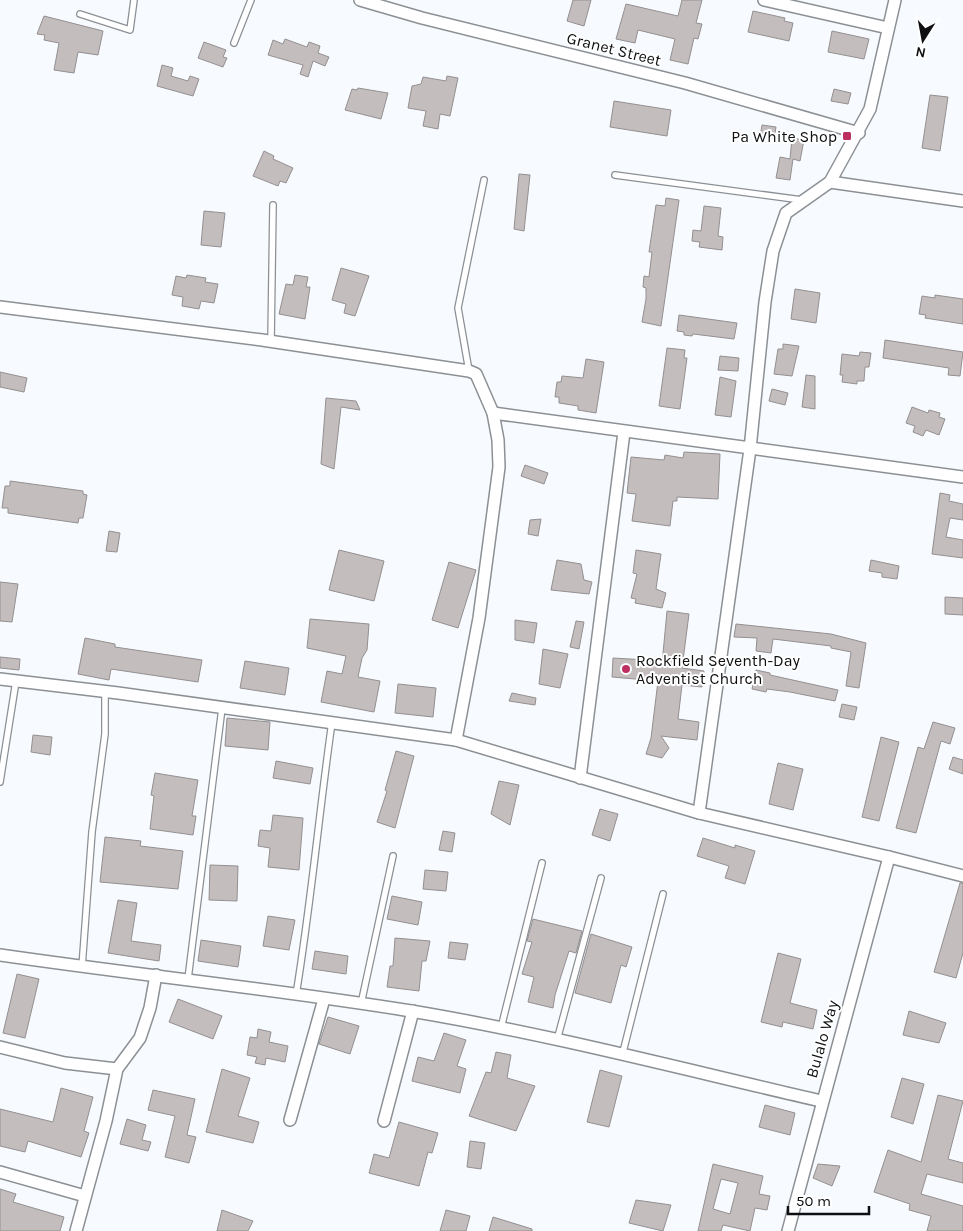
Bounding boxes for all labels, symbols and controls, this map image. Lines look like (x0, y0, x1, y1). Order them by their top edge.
north arrow (898, 15, 948, 65)
street label: Granet Street (565, 28, 663, 70)
text: N (914, 43, 927, 62)
place label: Pa White Shop (731, 127, 837, 146)
marker: Pa White Shop (841, 130, 853, 142)
place label: Rockfield Seventh-Day Adventist Church (636, 651, 800, 688)
marker: Rockfield Seventh-Day Adventist Church (620, 663, 632, 675)
street label: Bulalo Way (802, 997, 842, 1080)
scale bar (788, 1184, 869, 1216)
text: 50 m (796, 1192, 831, 1210)

